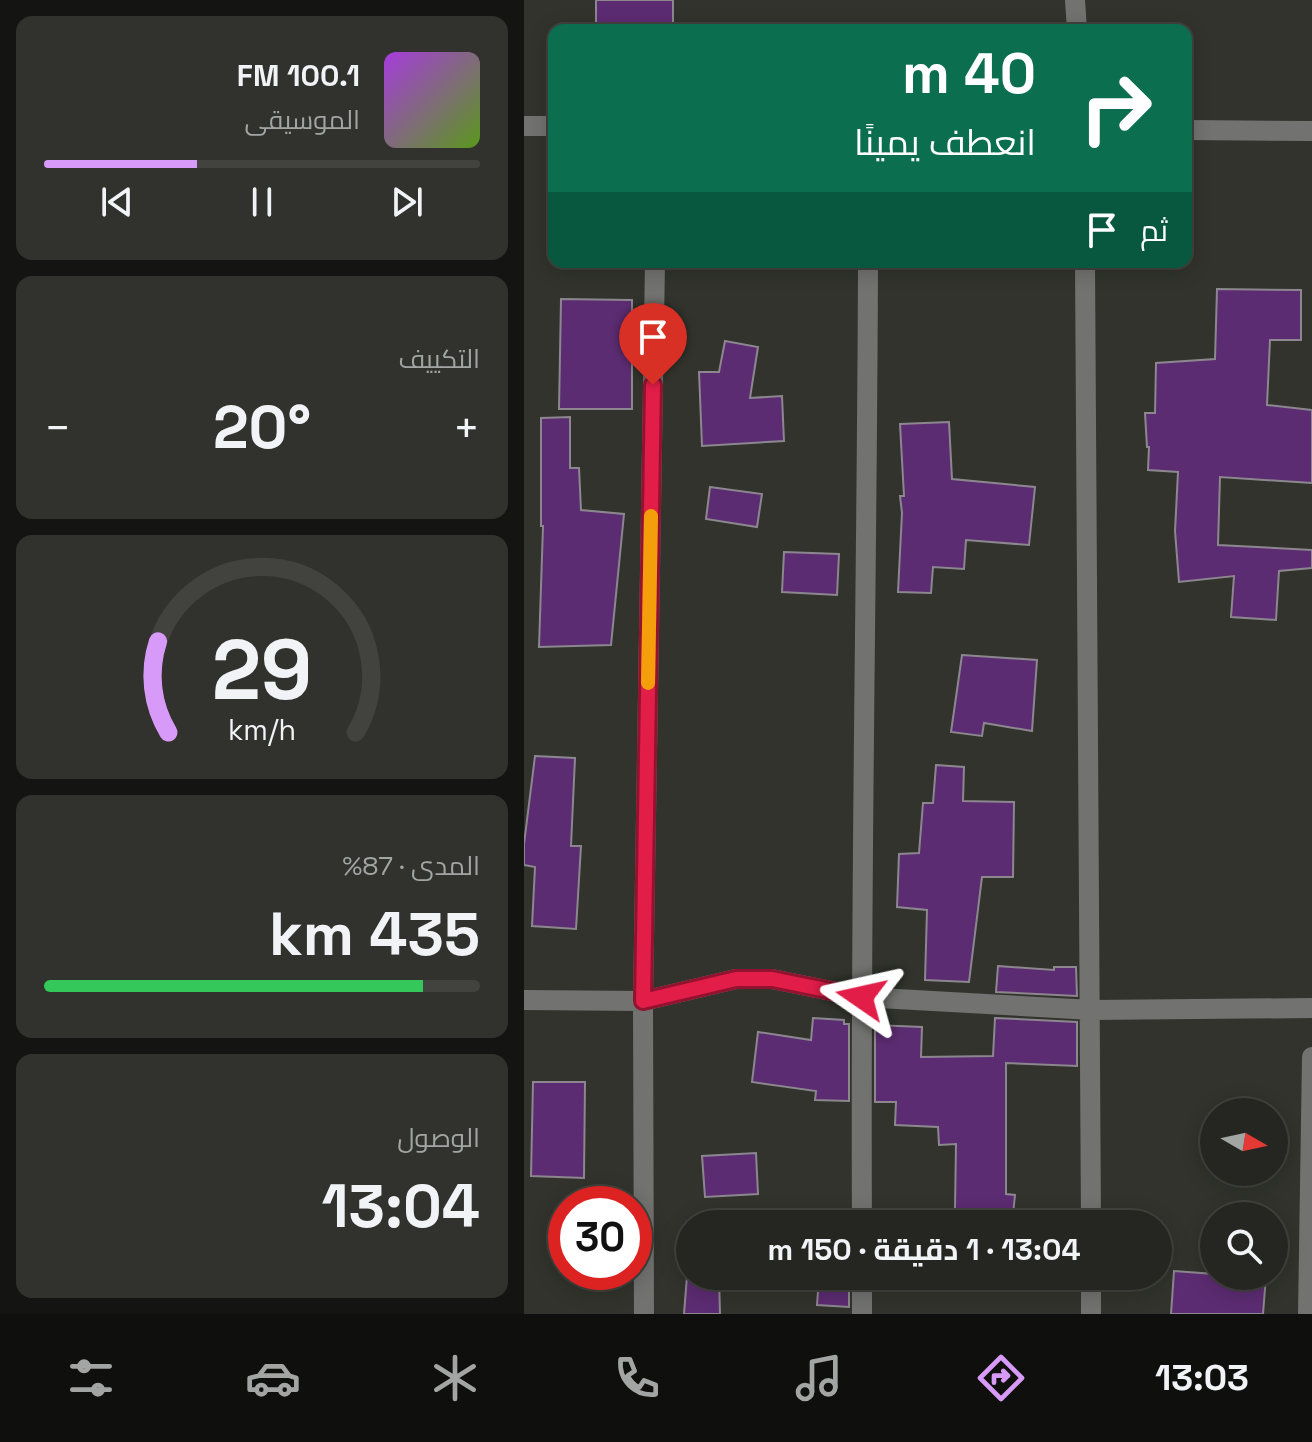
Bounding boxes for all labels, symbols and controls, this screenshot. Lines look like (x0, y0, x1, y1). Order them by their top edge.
text: 40 m (902, 38, 1036, 109)
text: 100.1 FM (237, 56, 360, 95)
icon: right (1064, 56, 1168, 160)
text: الموسيقى (245, 103, 360, 137)
text: انعطف يمينًا (854, 120, 1036, 166)
icon: previous (95, 180, 139, 224)
icon: pause (240, 180, 284, 224)
icon: next (385, 180, 429, 224)
icon: arrive (1080, 208, 1124, 252)
text: ثم (1140, 211, 1168, 250)
pin (619, 303, 687, 385)
icon: arrive (631, 315, 675, 359)
text: التكييف (398, 342, 480, 376)
text: 20° (213, 389, 311, 466)
text: − (44, 400, 71, 456)
text: + (453, 400, 480, 456)
text: 29 (212, 617, 312, 723)
text: km/h (228, 712, 296, 748)
text: المدى · 87% (342, 849, 480, 883)
text: 435 km (269, 896, 480, 973)
position arrow (819, 955, 903, 1039)
north arrow (1200, 1098, 1288, 1186)
map controls (1200, 1098, 1288, 1290)
text: الوصول (397, 1121, 480, 1155)
text: 13:04 (321, 1168, 480, 1245)
speed limit sign: 30 (548, 1186, 652, 1290)
button: search (1200, 1202, 1288, 1290)
text: 13:04 · 1 دقيقة · 150 m (767, 1230, 1081, 1269)
icon: filters (63, 1350, 119, 1406)
icon: car (245, 1350, 301, 1406)
icon: climate (427, 1350, 483, 1406)
icon: phone (609, 1350, 665, 1406)
icon: music (791, 1350, 847, 1406)
icon: directions (973, 1350, 1029, 1406)
text: 13:03 (1155, 1355, 1249, 1401)

